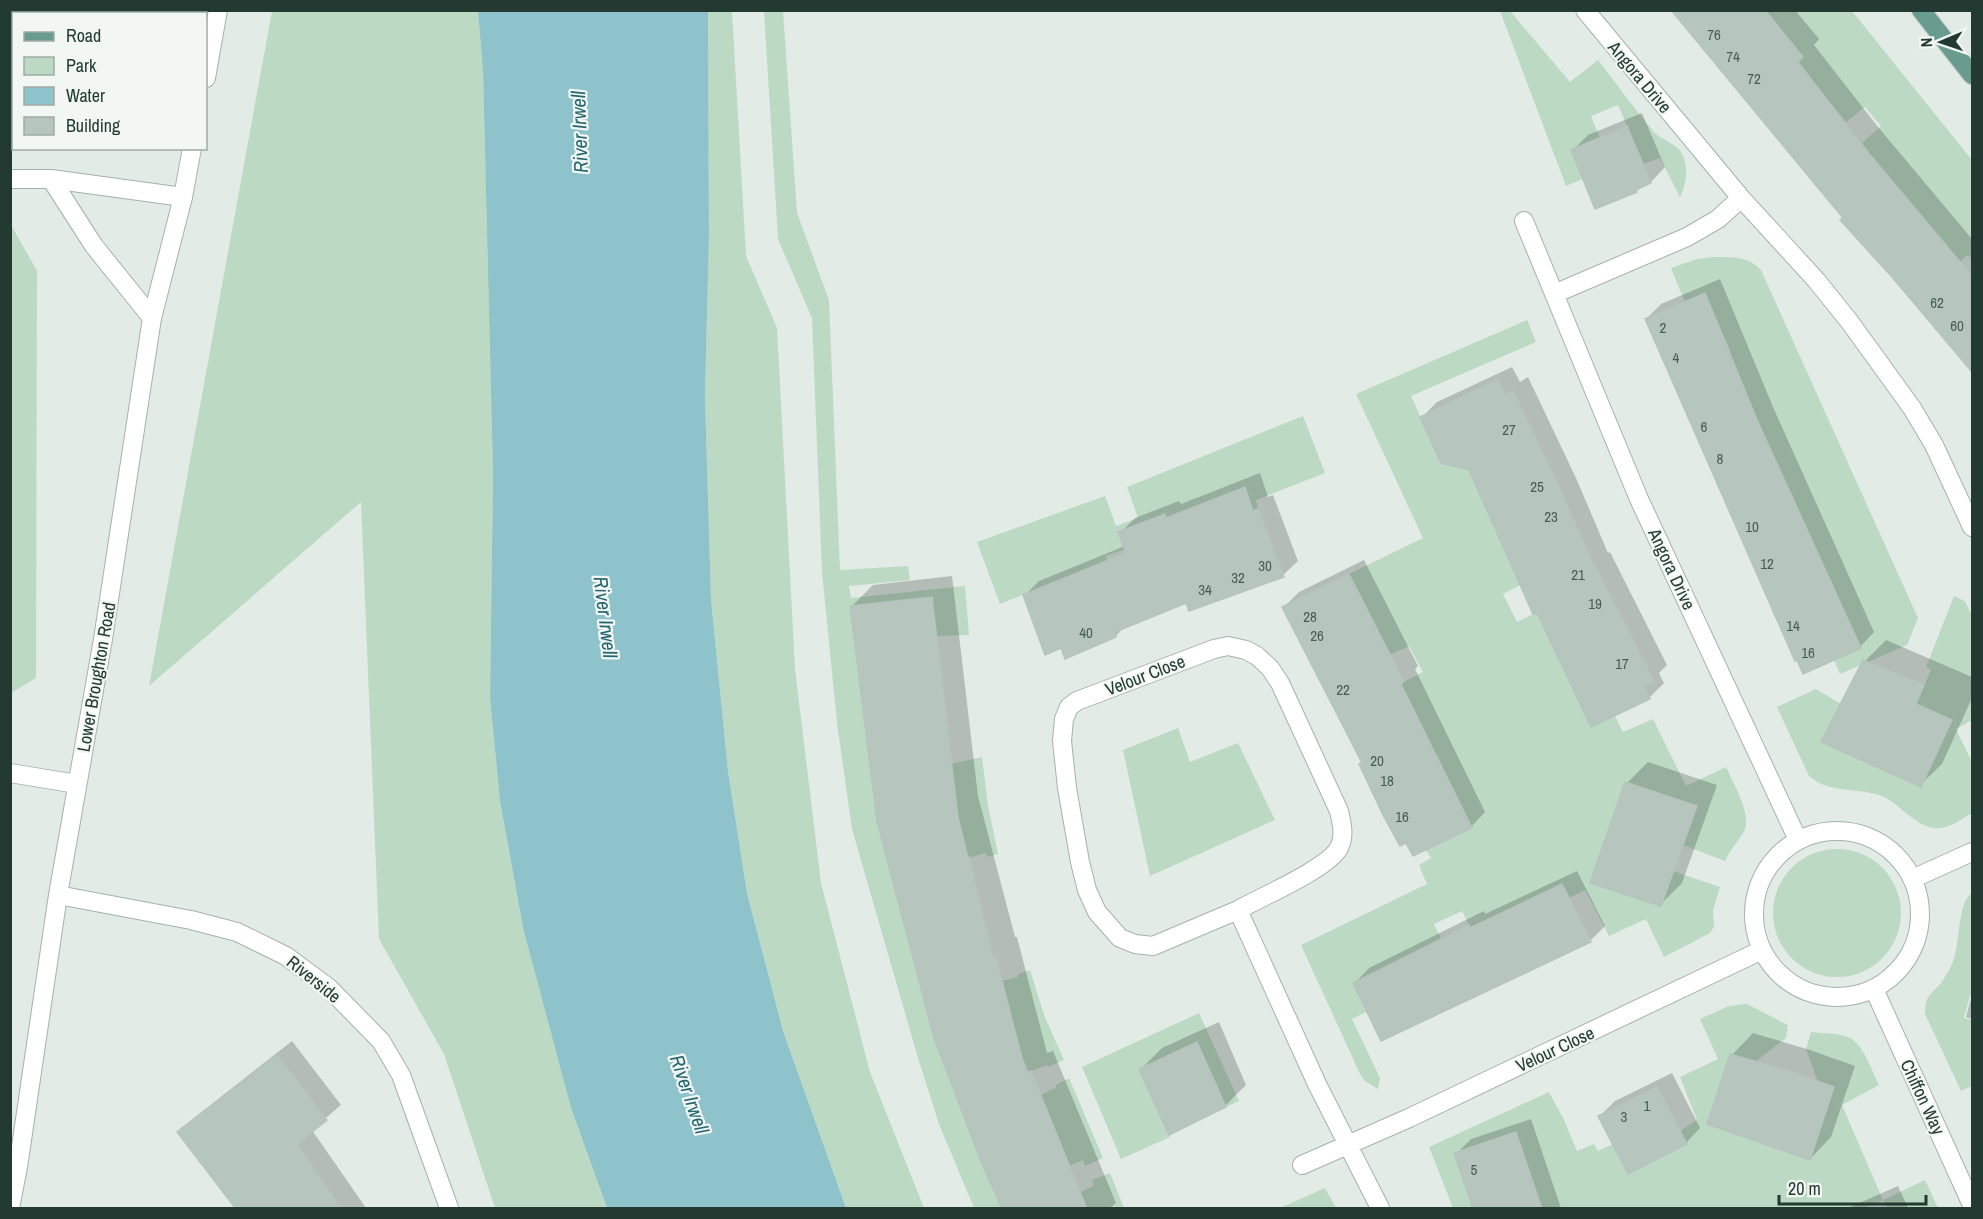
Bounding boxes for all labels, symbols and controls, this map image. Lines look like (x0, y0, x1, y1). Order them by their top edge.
legend (12, 12, 207, 150)
north arrow (1911, 12, 1971, 72)
text: Road (66, 23, 101, 48)
house number: 76 (1707, 24, 1721, 45)
street label: Angora Drive (1602, 35, 1678, 118)
text: N (1915, 37, 1937, 48)
house number: 74 (1726, 46, 1740, 67)
text: Park (66, 53, 97, 78)
house number: 72 (1747, 68, 1761, 89)
text: Water (66, 83, 105, 108)
water label: River Irwell (564, 90, 594, 173)
text: Building (66, 113, 121, 138)
house number: 62 (1930, 292, 1944, 313)
house number: 60 (1950, 315, 1964, 336)
house number: 2 (1660, 317, 1667, 338)
house number: 4 (1673, 347, 1680, 368)
house number: 6 (1701, 416, 1708, 437)
house number: 27 (1502, 419, 1516, 440)
house number: 8 (1717, 448, 1724, 469)
house number: 25 (1530, 476, 1544, 497)
house number: 23 (1544, 506, 1558, 527)
house number: 10 (1745, 516, 1759, 537)
street label: Angora Drive (1642, 523, 1702, 614)
house number: 12 (1760, 553, 1774, 574)
house number: 30 (1258, 555, 1272, 576)
house number: 21 (1571, 564, 1585, 585)
house number: 32 (1231, 567, 1245, 588)
water label: River Irwell (588, 575, 624, 660)
house number: 34 (1198, 579, 1212, 600)
house number: 19 (1588, 593, 1602, 614)
street label: Lower Broughton Road (71, 600, 121, 754)
house number: 28 (1303, 606, 1317, 627)
house number: 14 (1786, 615, 1800, 636)
house number: 40 (1079, 622, 1093, 643)
house number: 26 (1310, 625, 1324, 646)
house number: 16 (1801, 642, 1815, 663)
street label: Velour Close (1101, 648, 1189, 702)
house number: 17 (1615, 653, 1629, 674)
house number: 22 (1336, 679, 1350, 700)
house number: 20 (1370, 750, 1384, 771)
house number: 18 (1380, 770, 1394, 791)
house number: 16 (1395, 806, 1409, 827)
street label: Riverside (282, 949, 346, 1009)
street label: Velour Close (1512, 1020, 1598, 1078)
water label: River Irwell (664, 1051, 716, 1138)
street label: Chiffon Way (1895, 1055, 1952, 1139)
house number: 1 (1644, 1095, 1651, 1116)
house number: 3 (1621, 1106, 1628, 1127)
house number: 5 (1471, 1159, 1478, 1180)
scale bar (1779, 1168, 1926, 1206)
text: 20 m (1788, 1176, 1821, 1201)

